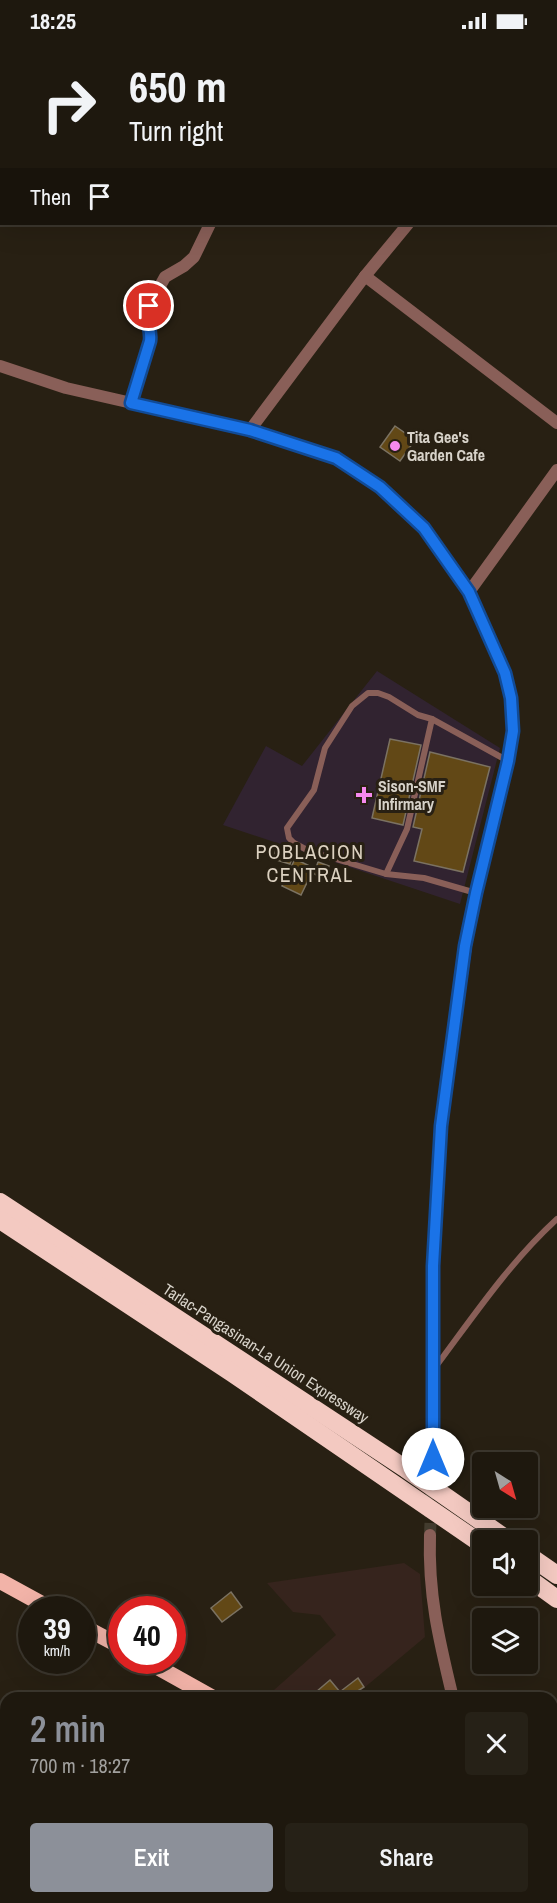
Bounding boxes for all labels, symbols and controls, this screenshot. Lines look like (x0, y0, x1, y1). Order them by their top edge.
text: 18:25 (30, 6, 76, 36)
text: 650 m (129, 59, 227, 115)
icon: right (30, 66, 108, 144)
text: Turn right (129, 113, 223, 149)
icon: arrive (83, 180, 116, 213)
text: Then (30, 182, 71, 212)
pin (123, 280, 174, 331)
icon: arrive (132, 289, 165, 322)
place label: Tita Gee's Garden Cafe (407, 426, 485, 466)
marker: Tita Gee's Garden Cafe (388, 439, 402, 453)
place label: Sison-SMF Infirmary (378, 775, 446, 815)
marker: Sison-SMF Infirmary (355, 786, 373, 804)
district label: POBLACION CENTRAL (255, 838, 365, 888)
street label: Tarlac-Pangasinan-La Union Expressway (159, 1278, 374, 1428)
position arrow (401, 1427, 465, 1491)
north arrow (472, 1452, 538, 1518)
map controls (472, 1452, 538, 1674)
button: sound (472, 1530, 538, 1596)
speed limit sign: 40 (108, 1596, 186, 1674)
text: 39 (43, 1608, 71, 1648)
button: layers (472, 1608, 538, 1674)
text: km/h (44, 1640, 70, 1661)
text: 2 min (30, 1705, 106, 1753)
button: close (465, 1712, 528, 1775)
text: 700 m · 18:27 (30, 1752, 130, 1779)
button: Exit (30, 1823, 273, 1892)
button: Share (285, 1823, 528, 1892)

